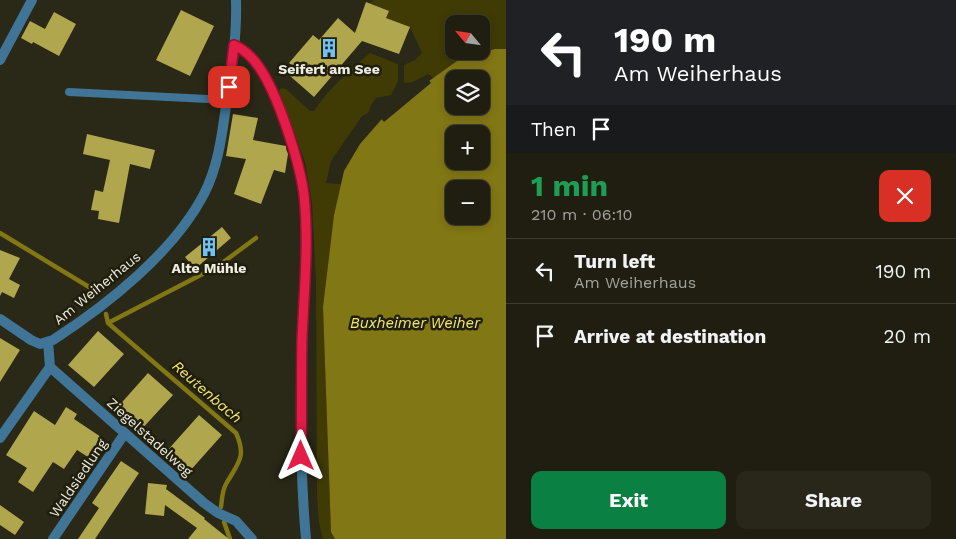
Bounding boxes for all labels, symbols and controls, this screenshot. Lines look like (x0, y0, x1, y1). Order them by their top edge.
north arrow (445, 15, 490, 60)
map controls (445, 15, 490, 225)
text: 190 m (614, 19, 716, 61)
icon: left (531, 20, 596, 85)
building icon: Seifert am See (318, 37, 340, 59)
place label: Seifert am See (278, 61, 380, 77)
text: Am Weiherhaus (614, 61, 782, 86)
pin (208, 66, 250, 108)
button: layers (445, 70, 490, 115)
icon: arrive (215, 73, 243, 101)
icon: arrive (587, 115, 615, 143)
text: Then (531, 118, 577, 141)
button: + (445, 125, 490, 170)
text: 1 min (531, 168, 608, 203)
button: close (879, 170, 931, 222)
button: − (445, 180, 490, 225)
text: 210 m · 06:10 (531, 205, 632, 224)
building icon: Alte Mühle (198, 236, 220, 258)
street label: Am Weiherhaus (50, 248, 144, 328)
text: Turn left (574, 250, 655, 273)
icon: left (531, 257, 559, 285)
place label: Alte Mühle (172, 260, 246, 276)
text: 190 m (875, 260, 931, 283)
text: Am Weiherhaus (574, 273, 696, 292)
water label: Buxheimer Weiher (350, 314, 481, 332)
icon: arrive (531, 322, 559, 350)
text: Arrive at destination (574, 325, 766, 348)
text: 20 m (884, 325, 931, 348)
water label: Reutenbach (169, 357, 245, 427)
street label: Ziegelstadelweg (104, 394, 196, 480)
position arrow (274, 429, 326, 481)
street label: Waldsiedlung (46, 435, 110, 520)
button: Exit (531, 471, 726, 529)
button: Share (736, 471, 931, 529)

